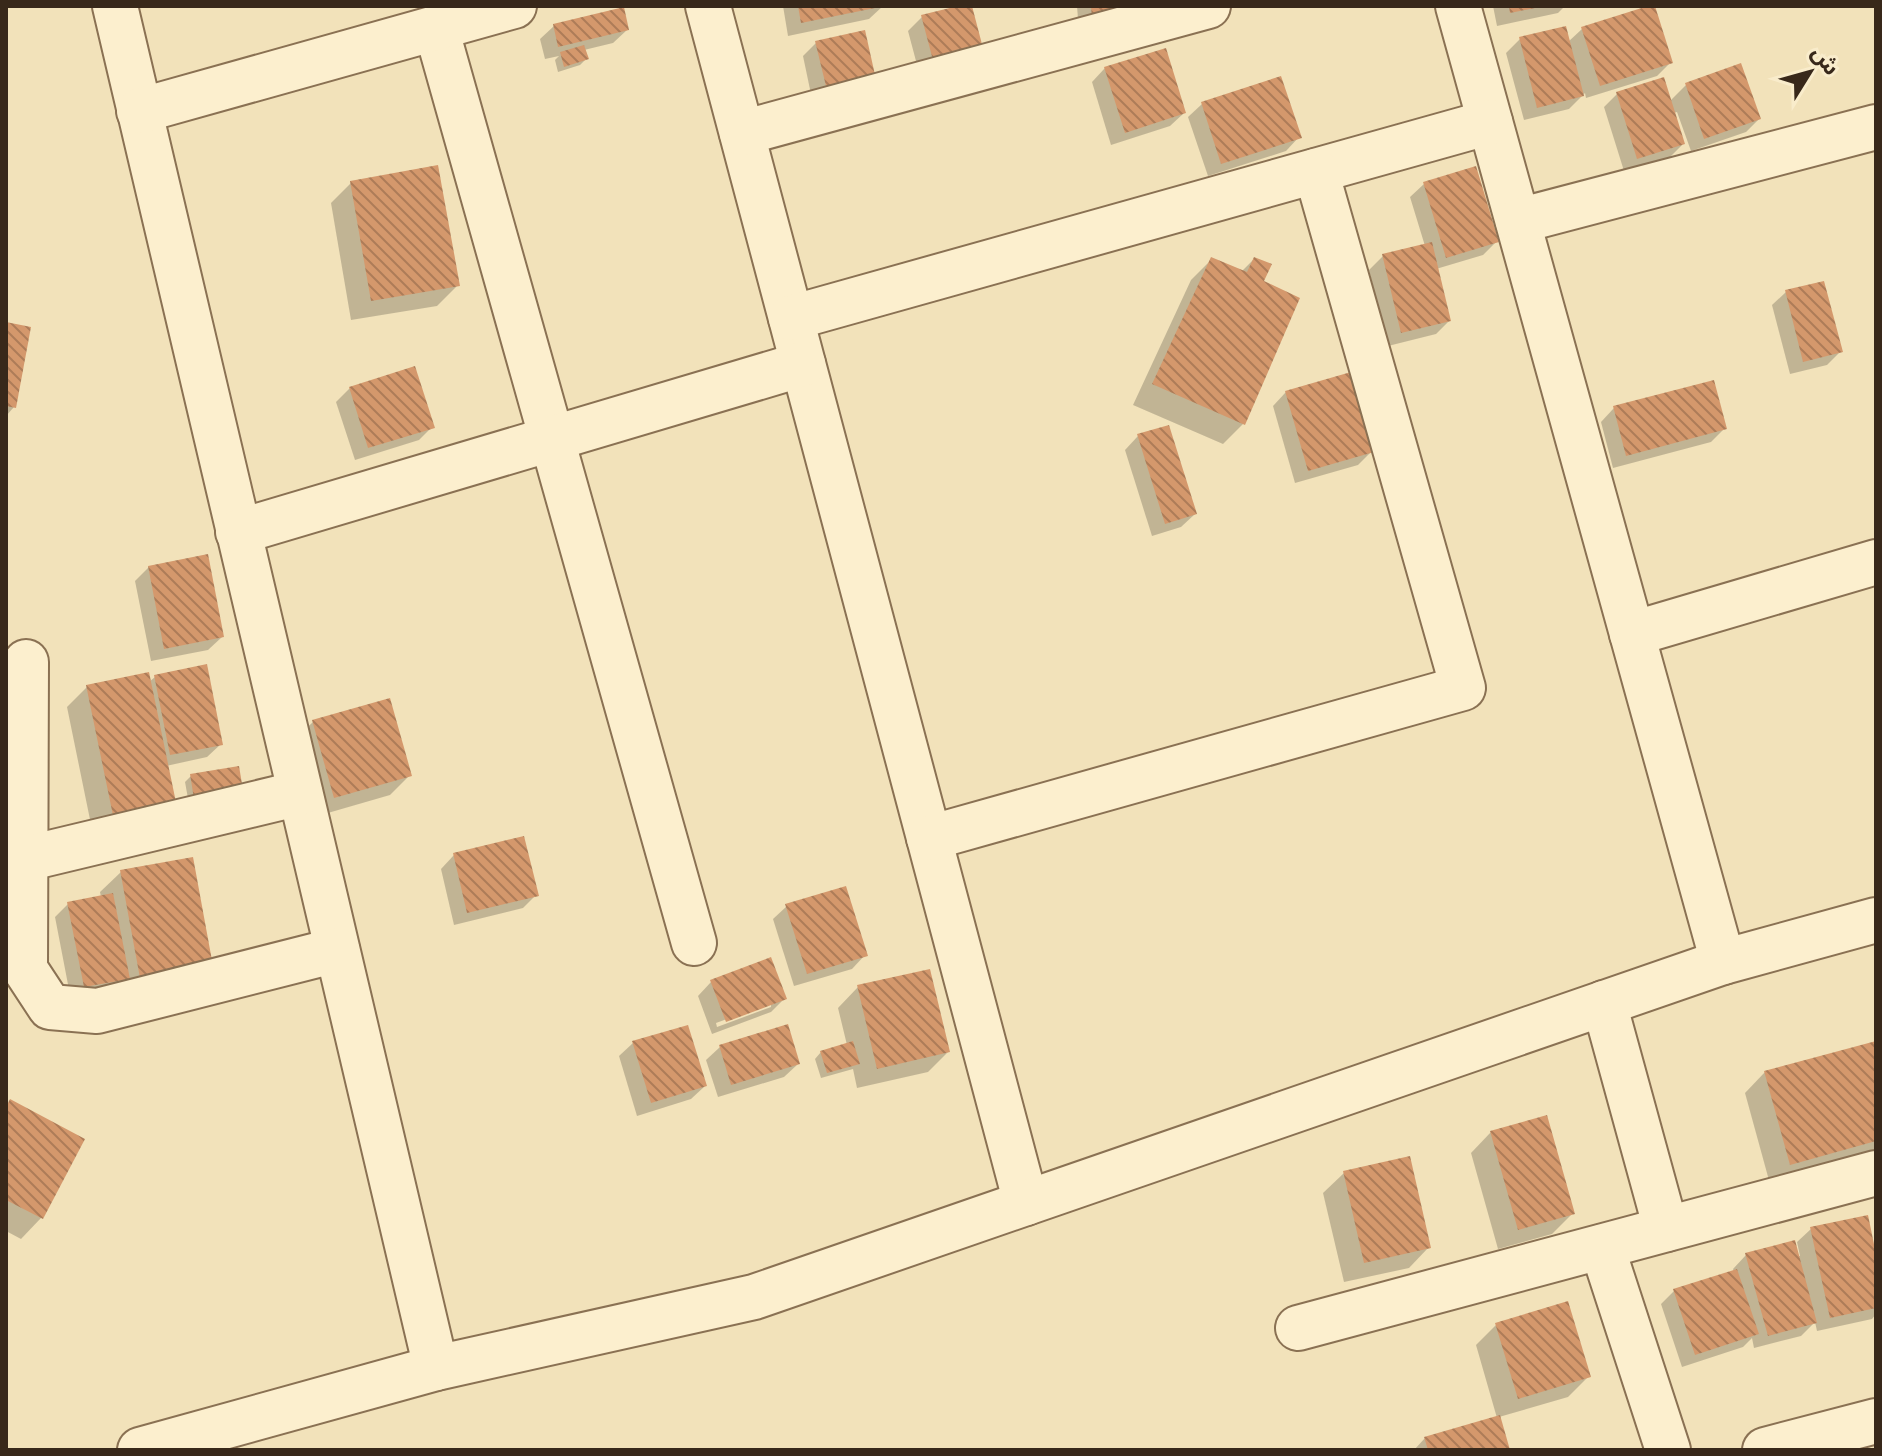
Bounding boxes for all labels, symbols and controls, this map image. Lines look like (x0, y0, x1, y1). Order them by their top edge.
north arrow (1770, 32, 1850, 112)
text: ش (1798, 35, 1853, 86)

